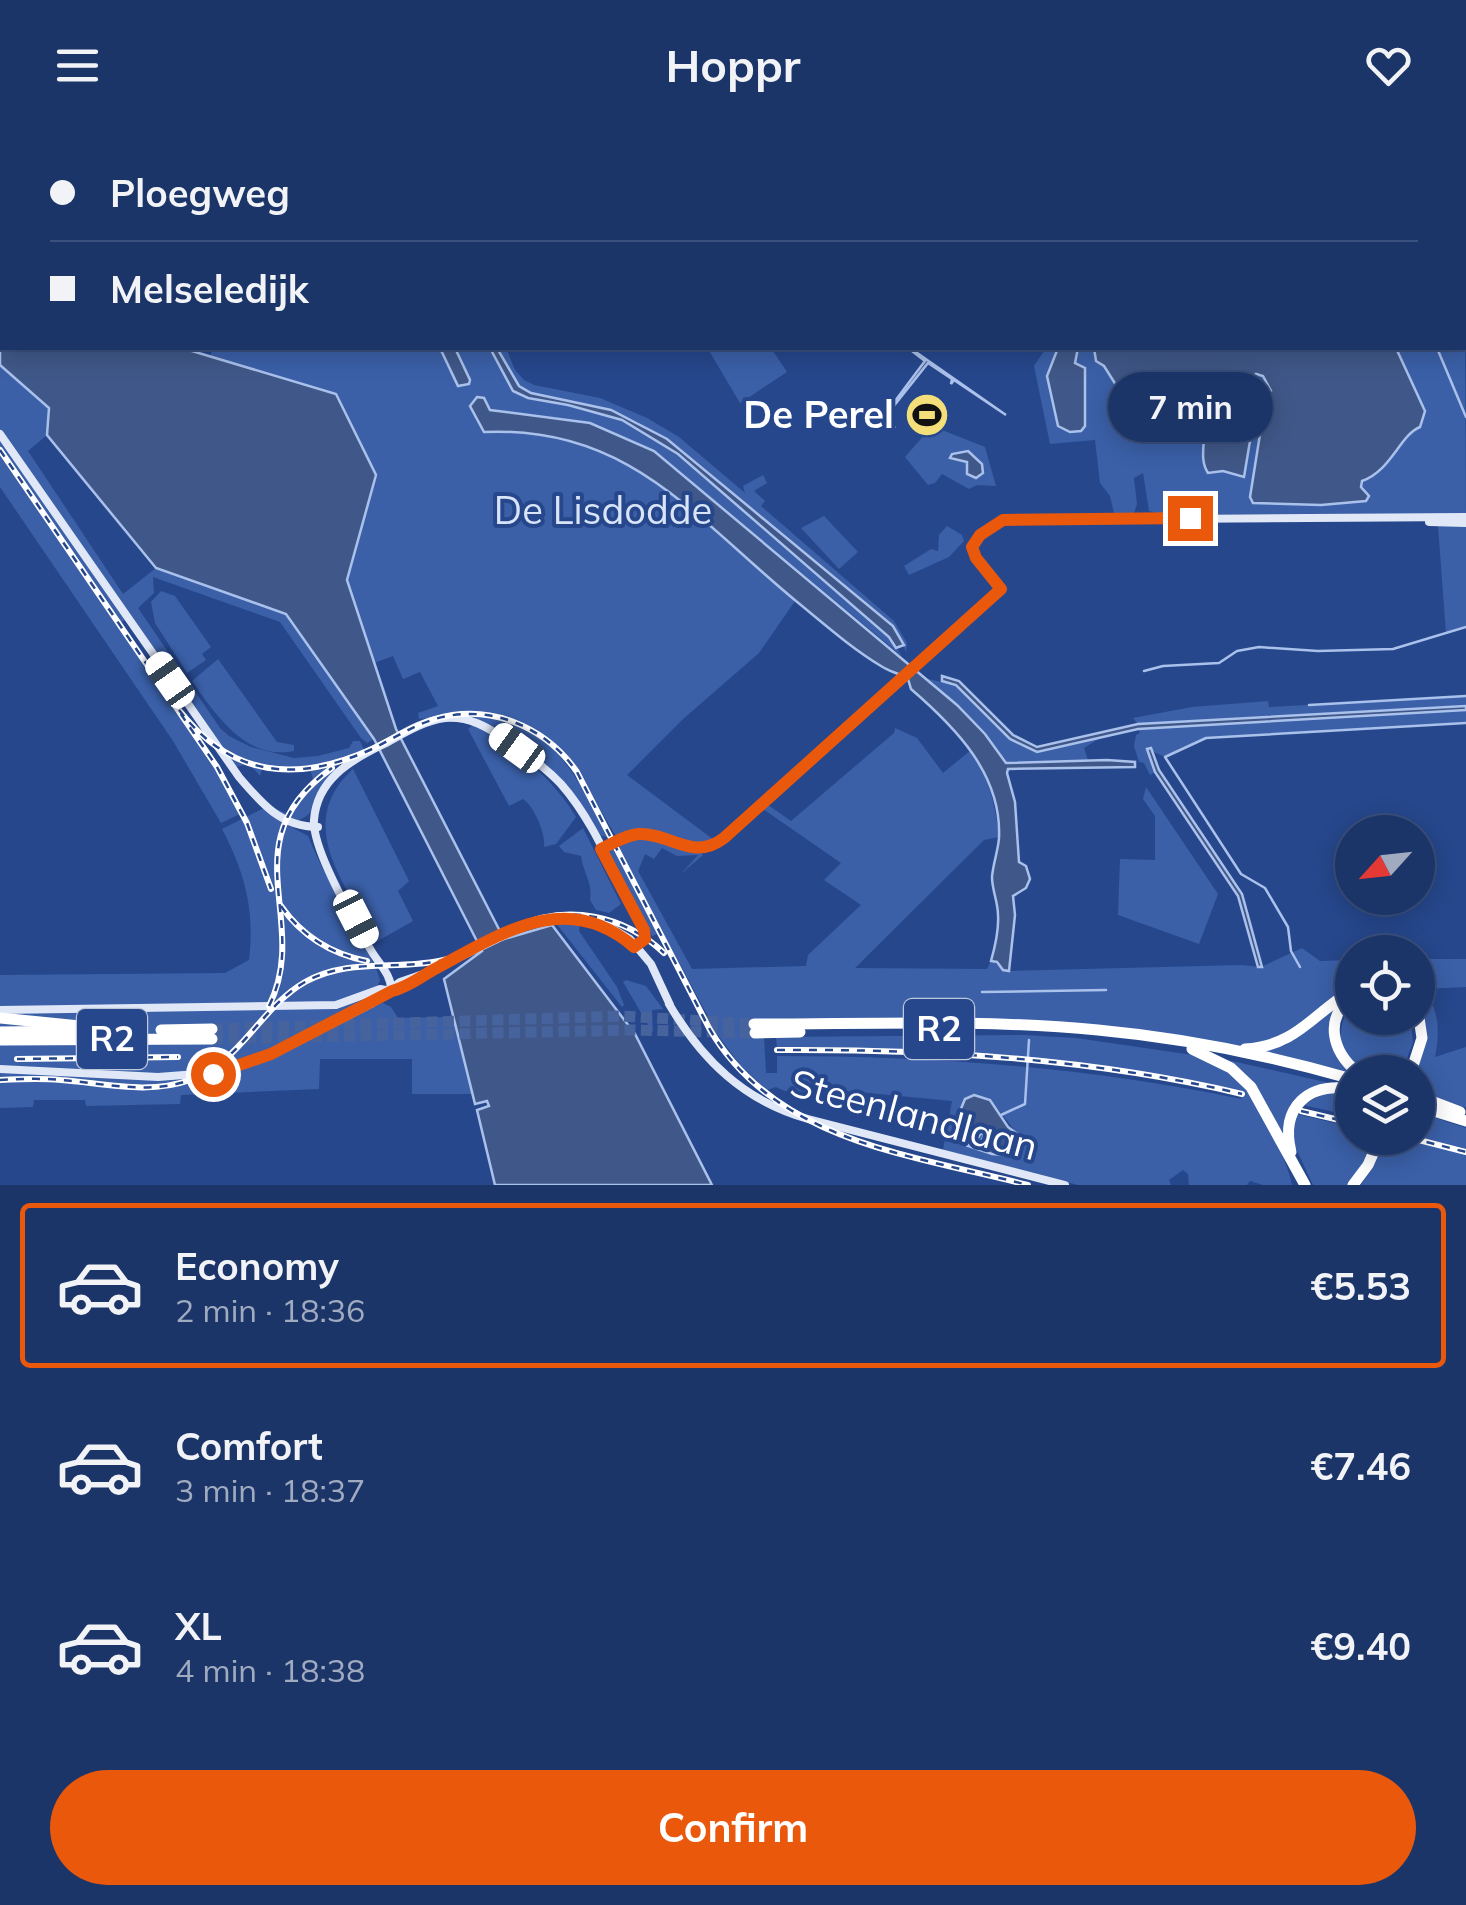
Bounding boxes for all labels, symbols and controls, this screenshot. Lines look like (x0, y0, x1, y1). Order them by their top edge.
text: Hoppr (666, 37, 800, 93)
icon: menu (50, 38, 105, 93)
icon: heart (1361, 38, 1416, 93)
text: Ploegweg (110, 169, 290, 217)
text: Melseledijk (110, 265, 309, 313)
callout: 7 min (1108, 373, 1272, 443)
text: 7 min (1148, 387, 1233, 427)
place label: De Perel (743, 390, 894, 438)
sports icon: De Perel (904, 392, 950, 438)
park label: De Lisdodde (494, 486, 712, 534)
route end (1168, 496, 1213, 541)
car (141, 647, 199, 713)
car (484, 718, 550, 778)
north arrow (1335, 815, 1435, 915)
map controls (1335, 815, 1435, 1155)
car (329, 885, 383, 953)
button: locate (1335, 935, 1435, 1035)
road number: R2 (904, 999, 974, 1059)
road number: R2 (77, 1009, 147, 1069)
route start (191, 1052, 236, 1097)
button: layers (1335, 1055, 1435, 1155)
street label: Steenlandlaan (785, 1058, 1043, 1170)
icon: car (55, 1241, 145, 1331)
text: Economy (175, 1242, 339, 1290)
text: €5.53 (1310, 1262, 1411, 1310)
text: 2 min · 18:36 (175, 1290, 365, 1330)
icon: car (55, 1421, 145, 1511)
text: Comfort (175, 1422, 323, 1470)
text: €7.46 (1310, 1442, 1411, 1490)
text: 3 min · 18:37 (175, 1470, 365, 1510)
icon: car (55, 1601, 145, 1691)
text: XL (175, 1602, 222, 1650)
text: €9.40 (1310, 1622, 1411, 1670)
text: 4 min · 18:38 (175, 1650, 365, 1690)
button: Confirm (50, 1770, 1416, 1885)

